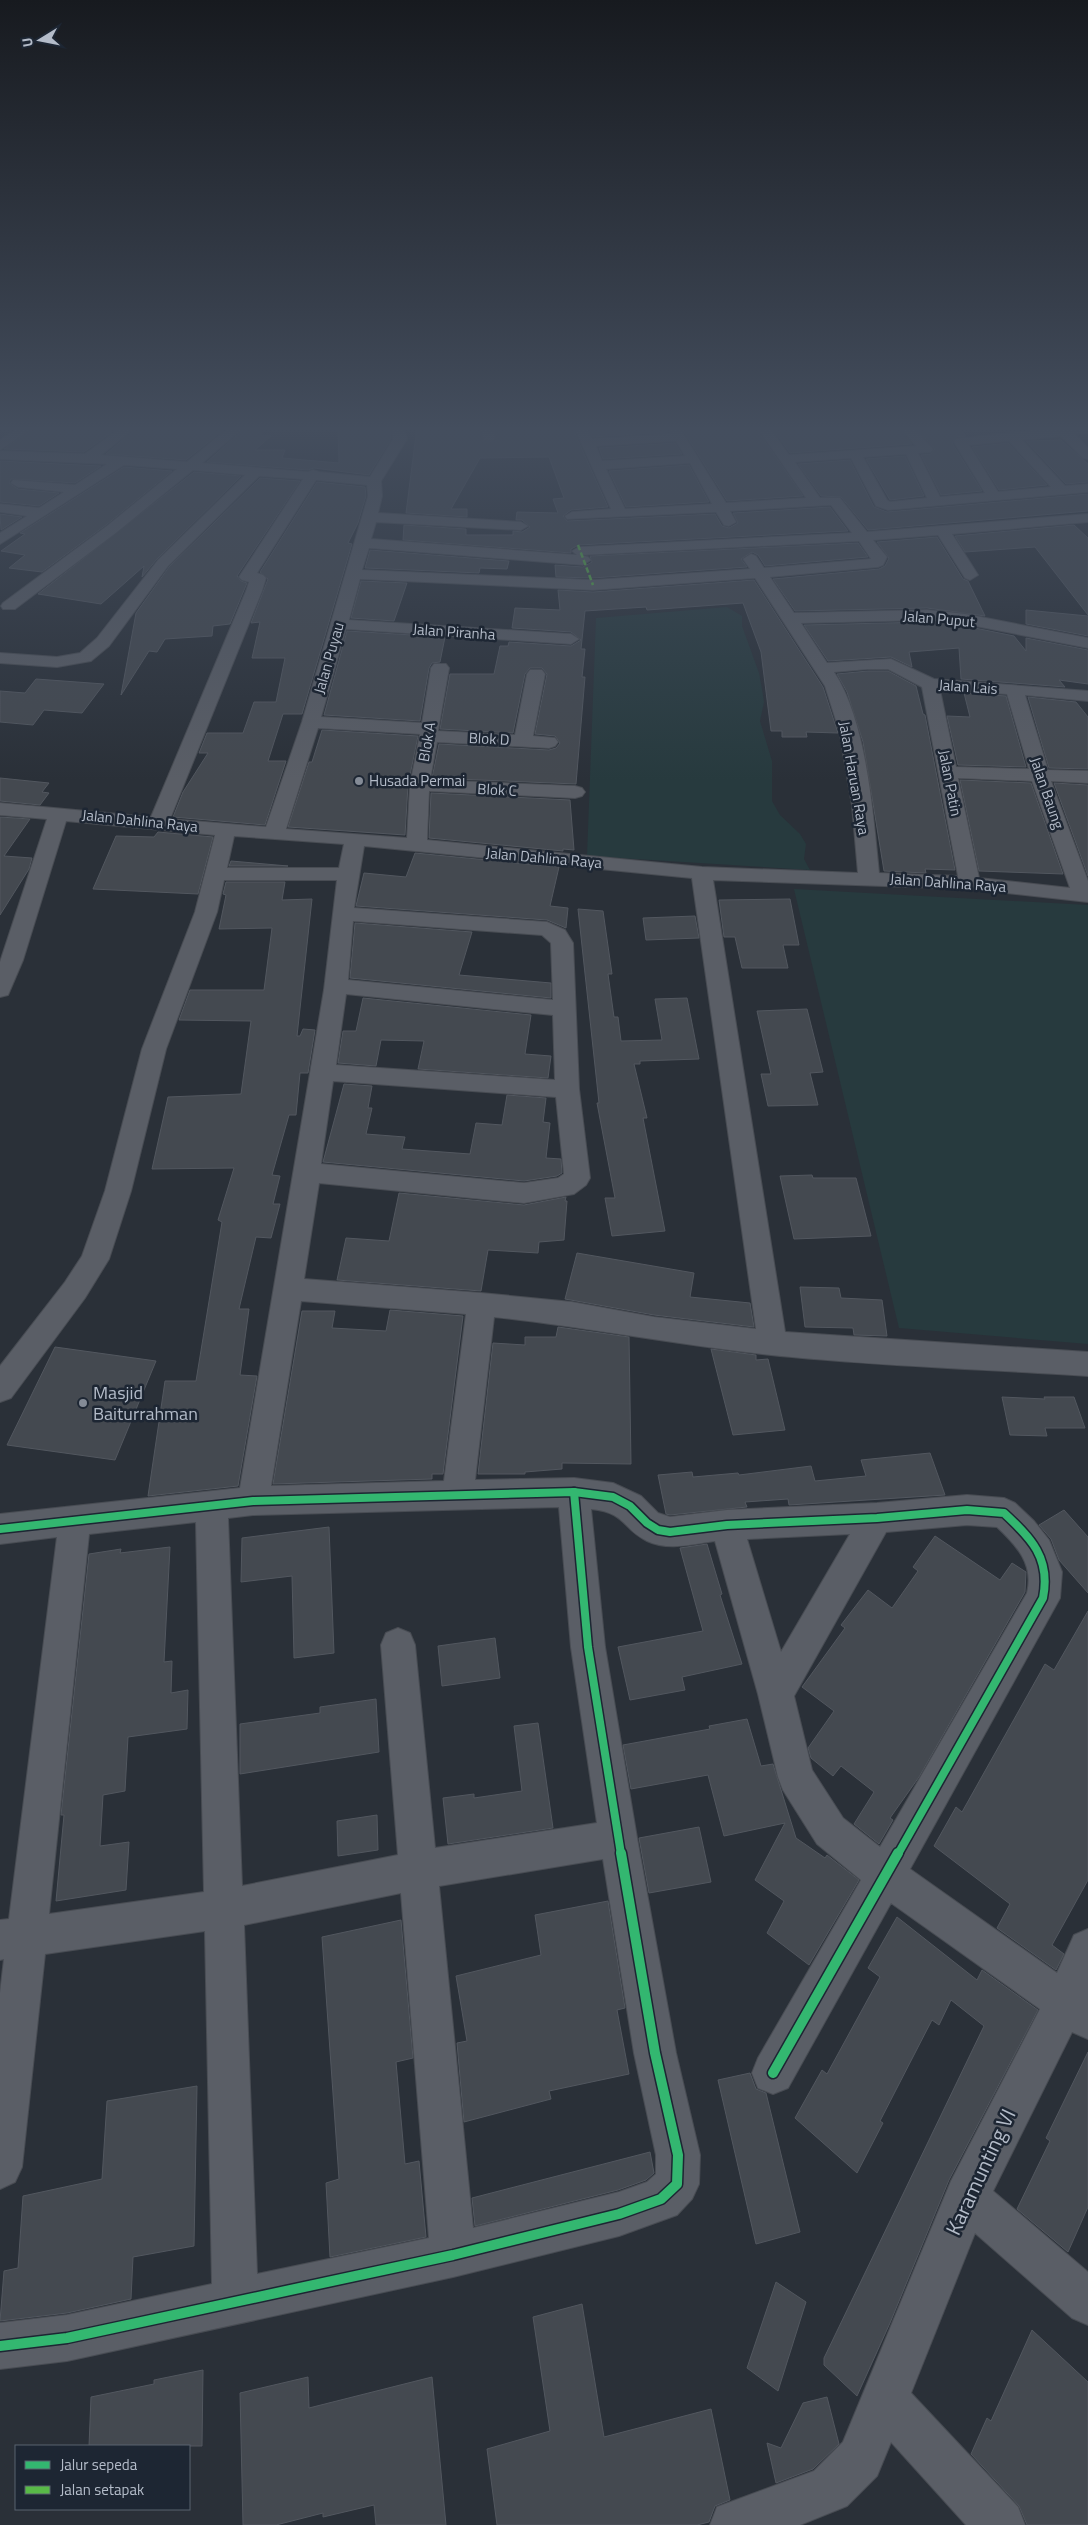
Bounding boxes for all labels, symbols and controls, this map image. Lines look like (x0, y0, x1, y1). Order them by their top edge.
north arrow (15, 15, 65, 65)
text: U (16, 36, 38, 49)
street label: Jalan Puput (902, 604, 977, 633)
street label: Jalan Piranha (412, 617, 497, 646)
street label: Jalan Puyau (307, 619, 350, 696)
street label: Jalan Lais (938, 673, 998, 700)
street label: Jalan Haruan Raya (833, 719, 876, 837)
street label: Blok A (412, 720, 441, 764)
street label: Blok D (468, 726, 510, 751)
street label: Jalan Patin (933, 748, 968, 818)
street label: Jalan Baung (1024, 754, 1071, 832)
place label: Husada Permai (369, 769, 465, 792)
marker: Husada Permai (353, 775, 365, 787)
street label: Blok C (477, 777, 517, 802)
street label: Jalan Dahlina Raya (81, 803, 200, 838)
street label: Jalan Dahlina Raya (485, 841, 603, 874)
street label: Jalan Dahlina Raya (889, 867, 1007, 898)
place label: Masjid Baiturrahman (93, 1379, 198, 1427)
marker: Masjid Baiturrahman (77, 1397, 89, 1409)
street label: Karamunting VI (937, 2103, 1023, 2240)
legend (15, 2445, 190, 2510)
text: Jalur sepeda (60, 2453, 138, 2476)
text: Jalan setapak (60, 2478, 144, 2501)

